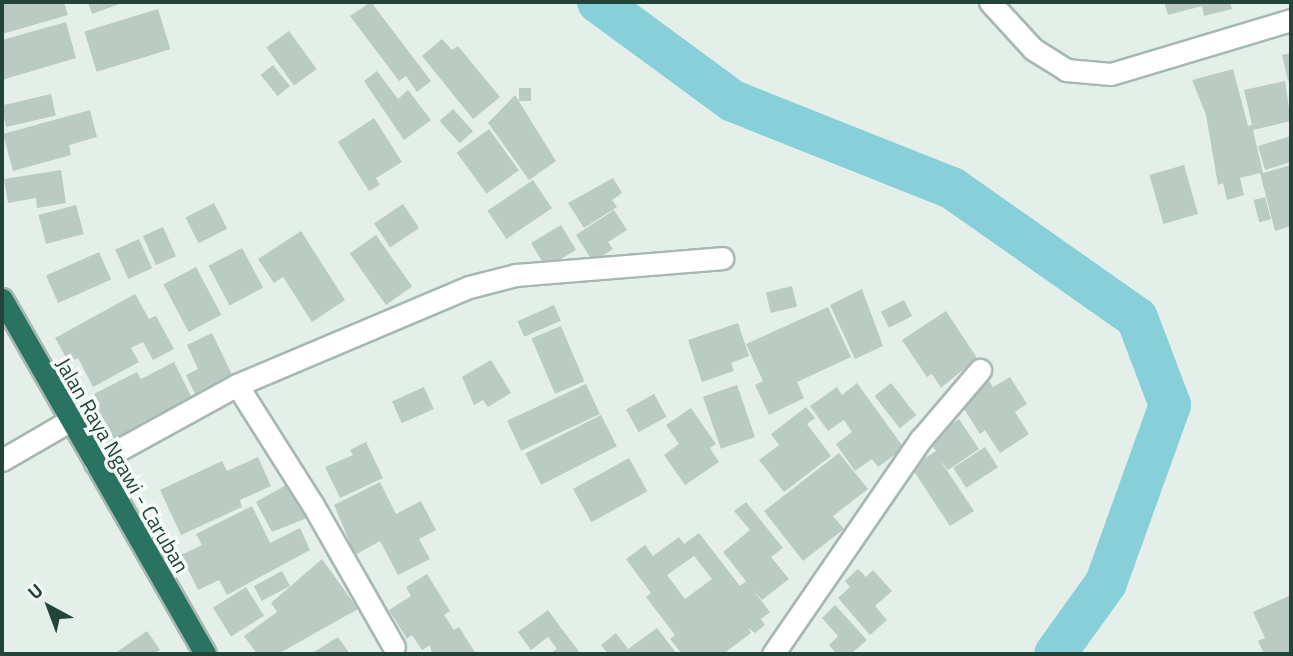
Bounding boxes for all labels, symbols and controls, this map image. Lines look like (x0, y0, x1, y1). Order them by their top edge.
street label: Jalan Raya Ngawi - Caruban (51, 353, 195, 577)
north arrow (14, 572, 84, 642)
text: U (21, 576, 49, 606)

